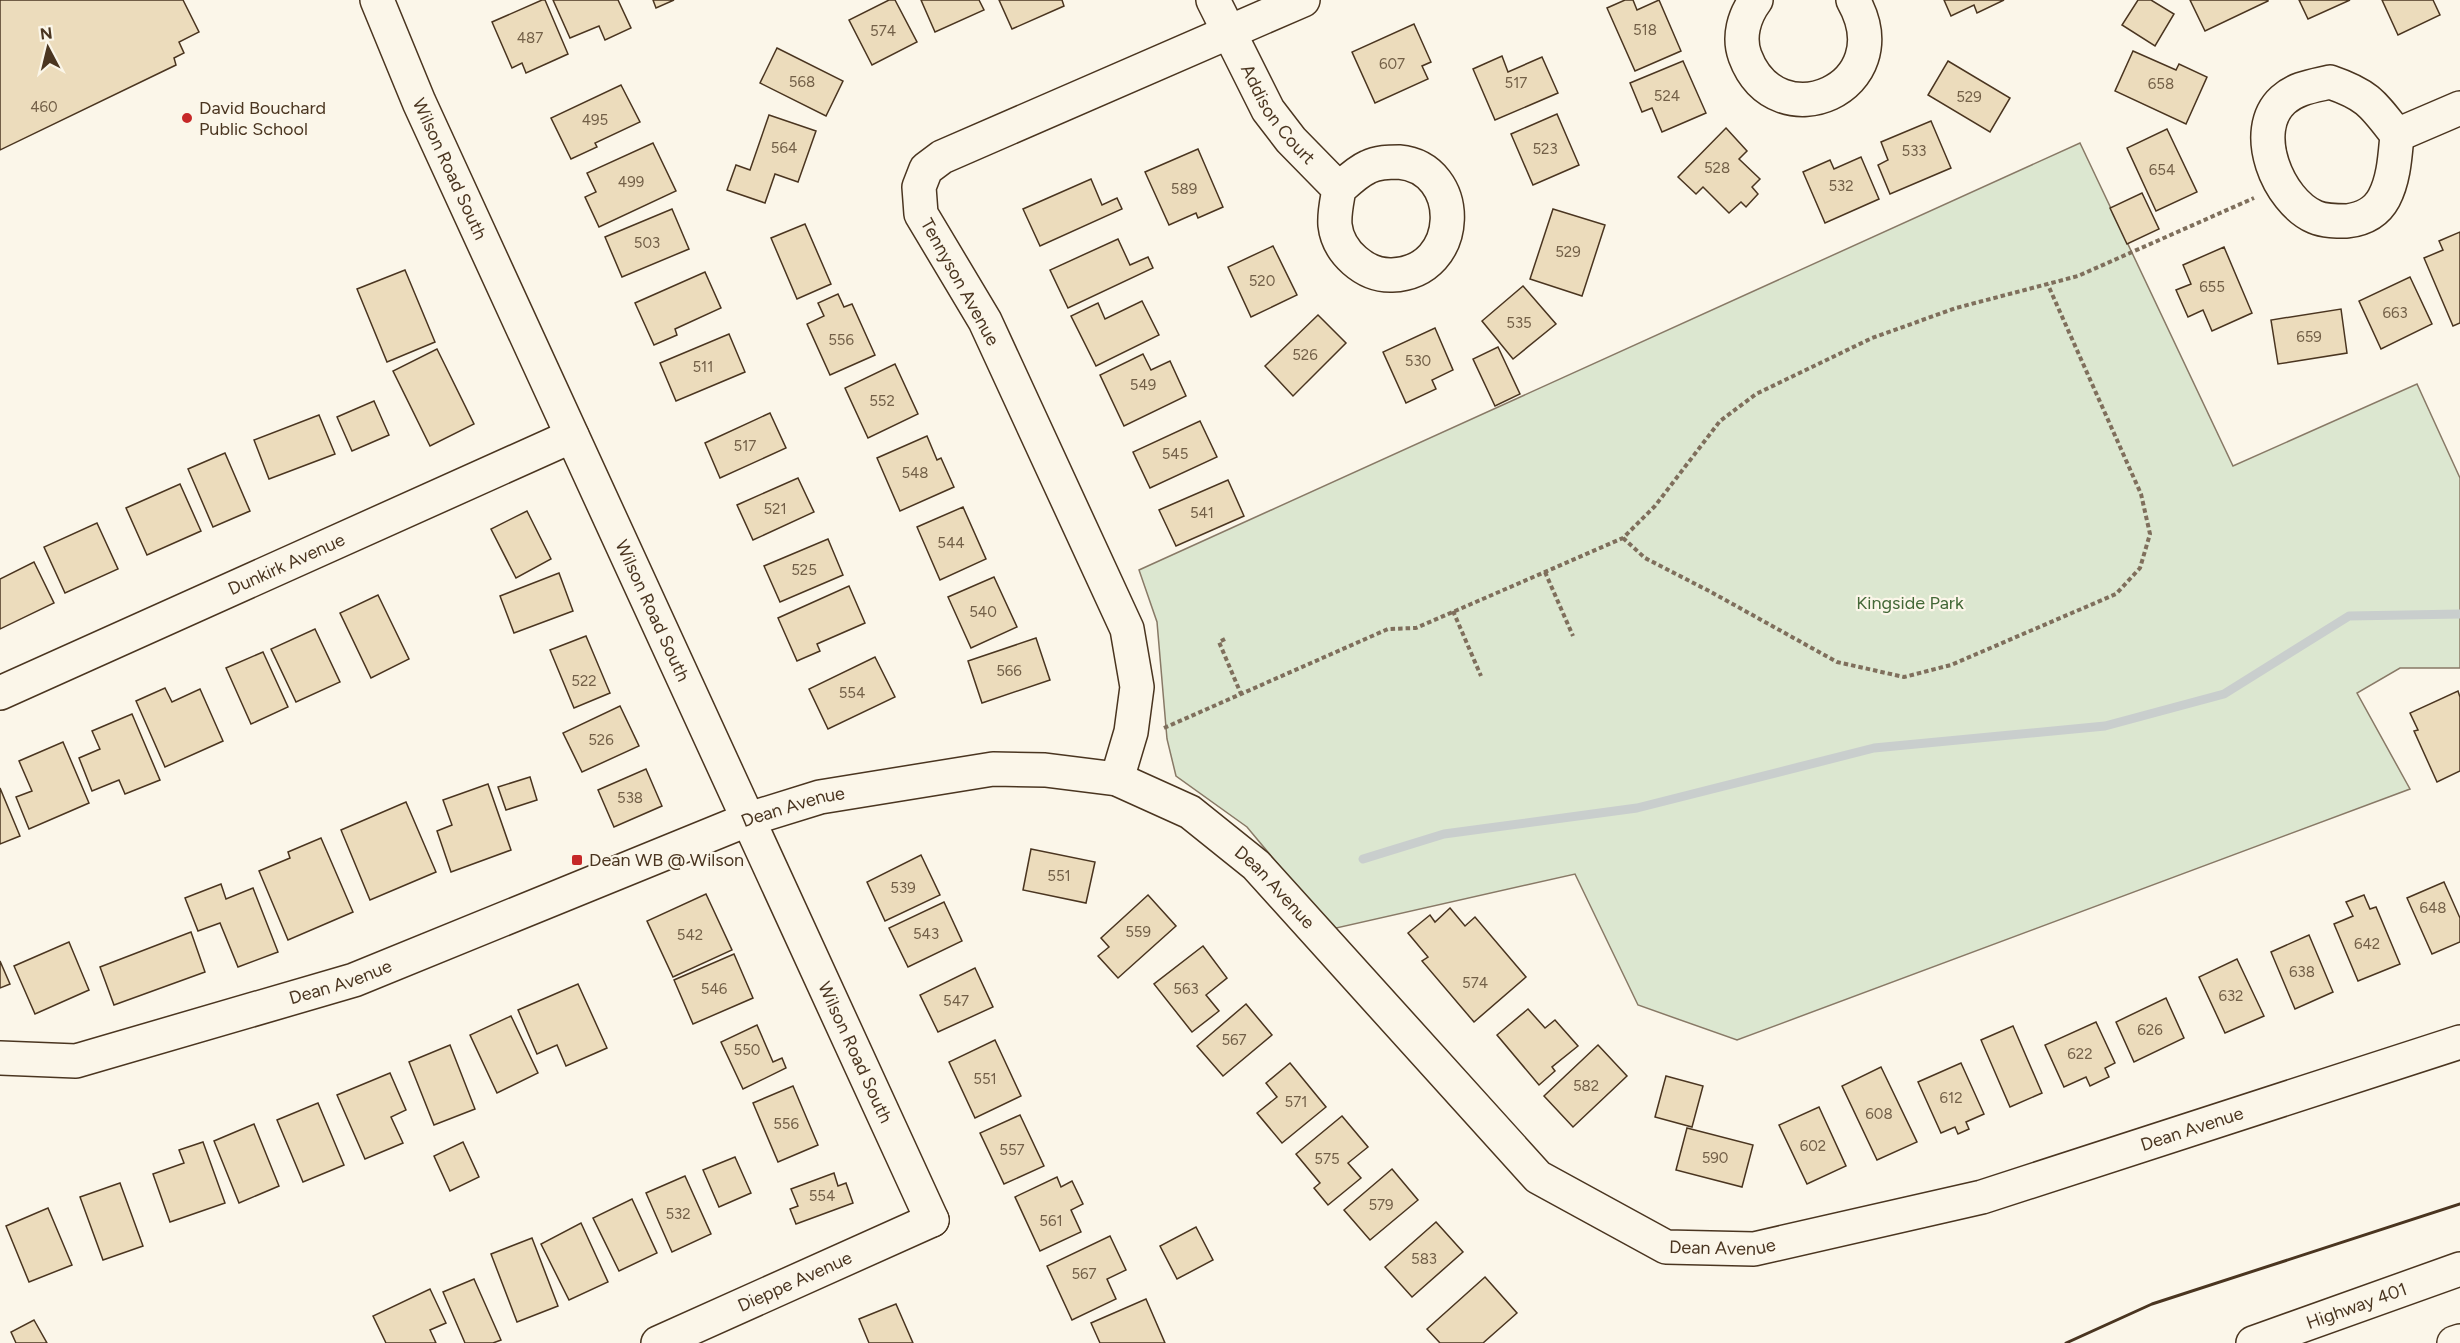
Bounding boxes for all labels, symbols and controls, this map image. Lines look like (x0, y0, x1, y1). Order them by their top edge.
north arrow (18, 18, 78, 78)
house number: 518 (1633, 21, 1657, 39)
house number: 574 (870, 22, 896, 40)
text: N (39, 23, 54, 44)
house number: 487 (517, 29, 543, 47)
house number: 607 (1379, 55, 1405, 73)
street label: Addison Court (1236, 61, 1320, 169)
house number: 568 (789, 73, 815, 91)
house number: 517 (1505, 74, 1527, 92)
house number: 658 (2148, 75, 2174, 93)
house number: 524 (1654, 87, 1680, 105)
house number: 529 (1956, 88, 1982, 106)
street label: Wilson Road South (408, 95, 492, 243)
place label: David Bouchard Public School (199, 97, 326, 140)
house number: 460 (30, 98, 58, 116)
marker: David Bouchard Public School (180, 111, 194, 125)
house number: 495 (582, 111, 608, 129)
house number: 564 (771, 139, 797, 157)
house number: 523 (1532, 140, 1558, 158)
house number: 533 (1902, 142, 1926, 160)
house number: 528 (1704, 159, 1730, 177)
house number: 654 (2149, 161, 2175, 179)
house number: 499 (618, 173, 644, 191)
house number: 532 (1828, 177, 1854, 195)
house number: 589 (1171, 180, 1197, 198)
street label: Tennyson Avenue (916, 214, 1004, 350)
house number: 503 (634, 234, 660, 252)
house number: 529 (1555, 243, 1581, 261)
house number: 520 (1249, 272, 1275, 290)
house number: 655 (2199, 278, 2225, 296)
house number: 663 (2382, 304, 2408, 322)
house number: 535 (1506, 314, 1532, 332)
house number: 659 (2296, 328, 2322, 346)
house number: 556 (828, 331, 854, 349)
house number: 526 (1292, 346, 1318, 364)
house number: 530 (1405, 352, 1431, 370)
house number: 511 (692, 358, 714, 376)
house number: 549 (1130, 376, 1156, 394)
house number: 552 (869, 392, 895, 410)
house number: 517 (734, 437, 756, 455)
house number: 545 (1162, 445, 1188, 463)
house number: 548 (901, 464, 929, 482)
house number: 521 (763, 500, 787, 518)
house number: 541 (1190, 504, 1214, 522)
street label: Dunkirk Avenue (225, 528, 348, 600)
house number: 544 (937, 534, 965, 552)
street label: Wilson Road South (610, 537, 694, 685)
house number: 525 (791, 561, 817, 579)
park label: Kingside Park (1856, 592, 1964, 614)
house number: 540 (969, 603, 997, 621)
house number: 566 (996, 662, 1022, 680)
house number: 522 (571, 672, 597, 690)
house number: 554 (839, 684, 865, 702)
house number: 526 (588, 731, 614, 749)
street label: Dean Avenue (738, 782, 847, 832)
house number: 538 (617, 789, 643, 807)
street label: Dean Avenue (1230, 841, 1319, 934)
place label: Dean WB @ Wilson (589, 849, 744, 871)
marker: Dean WB @ Wilson (570, 853, 584, 867)
house number: 551 (1047, 867, 1071, 885)
house number: 539 (890, 879, 916, 897)
house number: 648 (2419, 899, 2447, 917)
house number: 559 (1125, 923, 1151, 941)
house number: 543 (913, 925, 939, 943)
house number: 542 (677, 926, 703, 944)
house number: 642 (2354, 935, 2380, 953)
street label: Dean Avenue (287, 955, 395, 1009)
house number: 638 (2289, 963, 2315, 981)
house number: 574 (1462, 974, 1488, 992)
street label: Wilson Road South (813, 978, 897, 1127)
house number: 546 (701, 980, 728, 998)
house number: 563 (1173, 980, 1199, 998)
house number: 632 (2218, 987, 2244, 1005)
house number: 547 (943, 992, 969, 1010)
house number: 626 (2137, 1021, 2163, 1039)
house number: 567 (1221, 1031, 1247, 1049)
house number: 550 (734, 1041, 760, 1059)
house number: 622 (2067, 1045, 2093, 1063)
house number: 551 (973, 1070, 997, 1088)
house number: 582 (1573, 1077, 1599, 1095)
house number: 612 (1939, 1089, 1963, 1107)
house number: 571 (1285, 1093, 1307, 1111)
street label: Dean Avenue (2138, 1102, 2246, 1156)
house number: 608 (1865, 1105, 1893, 1123)
house number: 556 (773, 1115, 799, 1133)
house number: 602 (1800, 1137, 1826, 1155)
house number: 557 (999, 1141, 1025, 1159)
house number: 590 (1702, 1149, 1728, 1167)
house number: 575 (1314, 1150, 1340, 1168)
house number: 554 (809, 1187, 835, 1205)
house number: 579 (1368, 1196, 1394, 1214)
house number: 532 (665, 1205, 691, 1223)
house number: 561 (1039, 1212, 1063, 1230)
street label: Dean Avenue (1669, 1233, 1778, 1260)
street label: Dieppe Avenue (734, 1246, 856, 1317)
house number: 583 (1411, 1250, 1437, 1268)
house number: 567 (1071, 1265, 1097, 1283)
street label: Highway 401 (2303, 1278, 2410, 1334)

